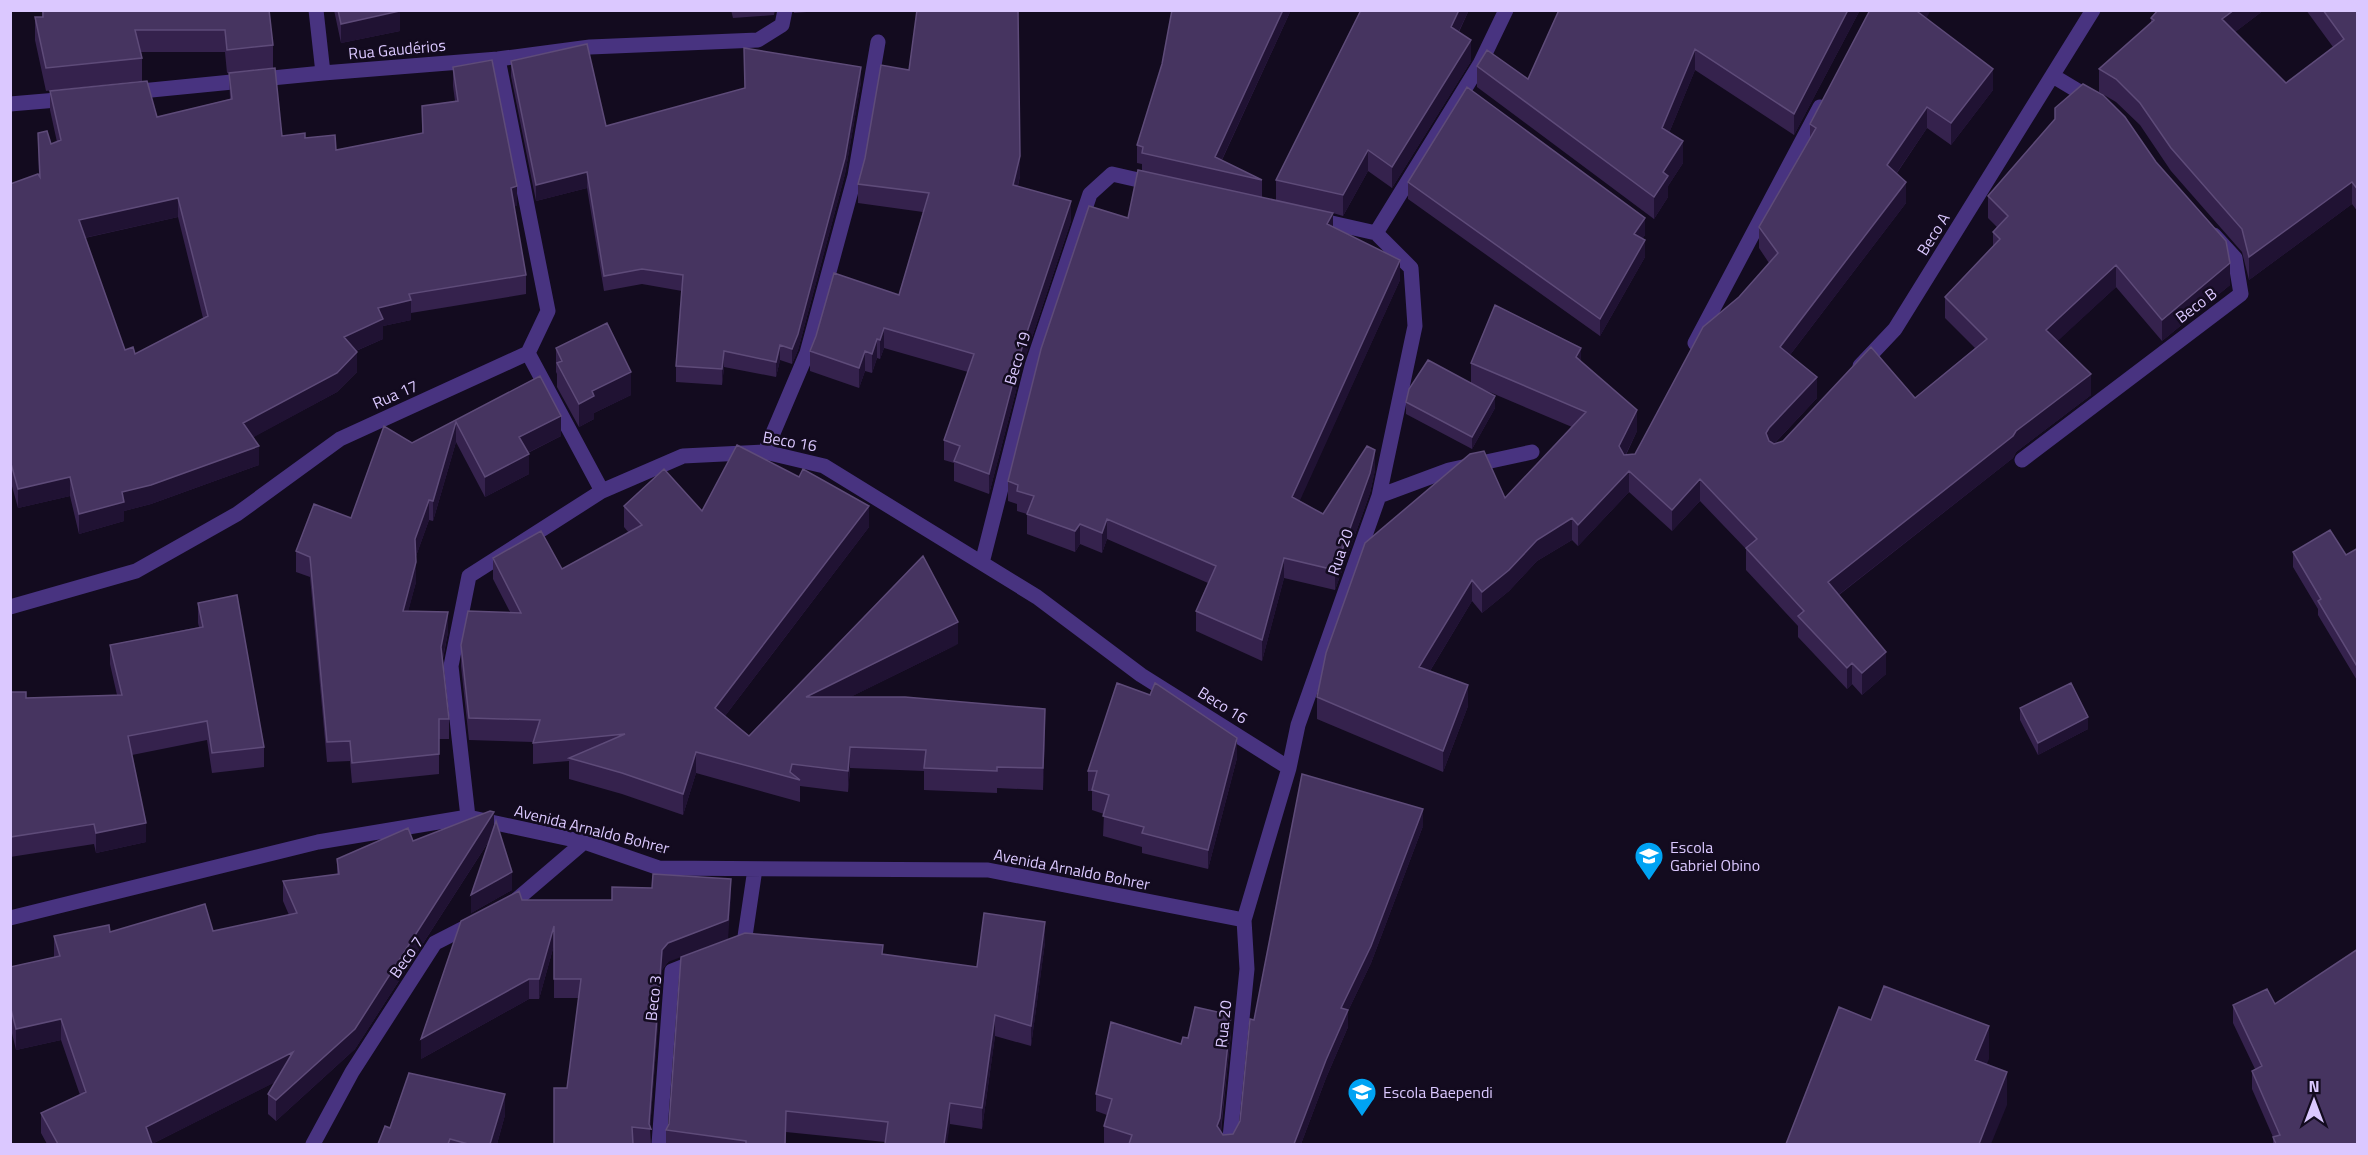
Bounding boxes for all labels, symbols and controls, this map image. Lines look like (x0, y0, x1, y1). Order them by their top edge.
street label: Rua Gaudérios (347, 33, 447, 65)
street label: Beco A (1911, 208, 1956, 260)
street label: Beco B (2170, 281, 2222, 329)
street label: Beco 19 (998, 328, 1036, 388)
street label: Rua 17 (368, 373, 422, 415)
street label: Beco 16 (761, 424, 819, 458)
street label: Rua 20 (1321, 525, 1359, 578)
street label: Beco 16 (1193, 680, 1253, 730)
street label: Avenida Arnaldo Bohrer (512, 798, 672, 860)
place label: Escola Gabriel Obino (1670, 835, 1760, 877)
school or university icon: Escola Gabriel Obino (1633, 840, 1665, 882)
street label: Avenida Arnaldo Bohrer (992, 842, 1153, 896)
street label: Beco 7 (383, 931, 429, 983)
street label: Beco 3 (639, 974, 667, 1022)
street label: Rua 20 (1209, 999, 1237, 1049)
north arrow (2284, 1071, 2344, 1131)
text: N (2308, 1074, 2320, 1098)
school or university icon: Escola Baependi (1346, 1076, 1378, 1118)
place label: Escola Baependi (1383, 1080, 1493, 1104)

